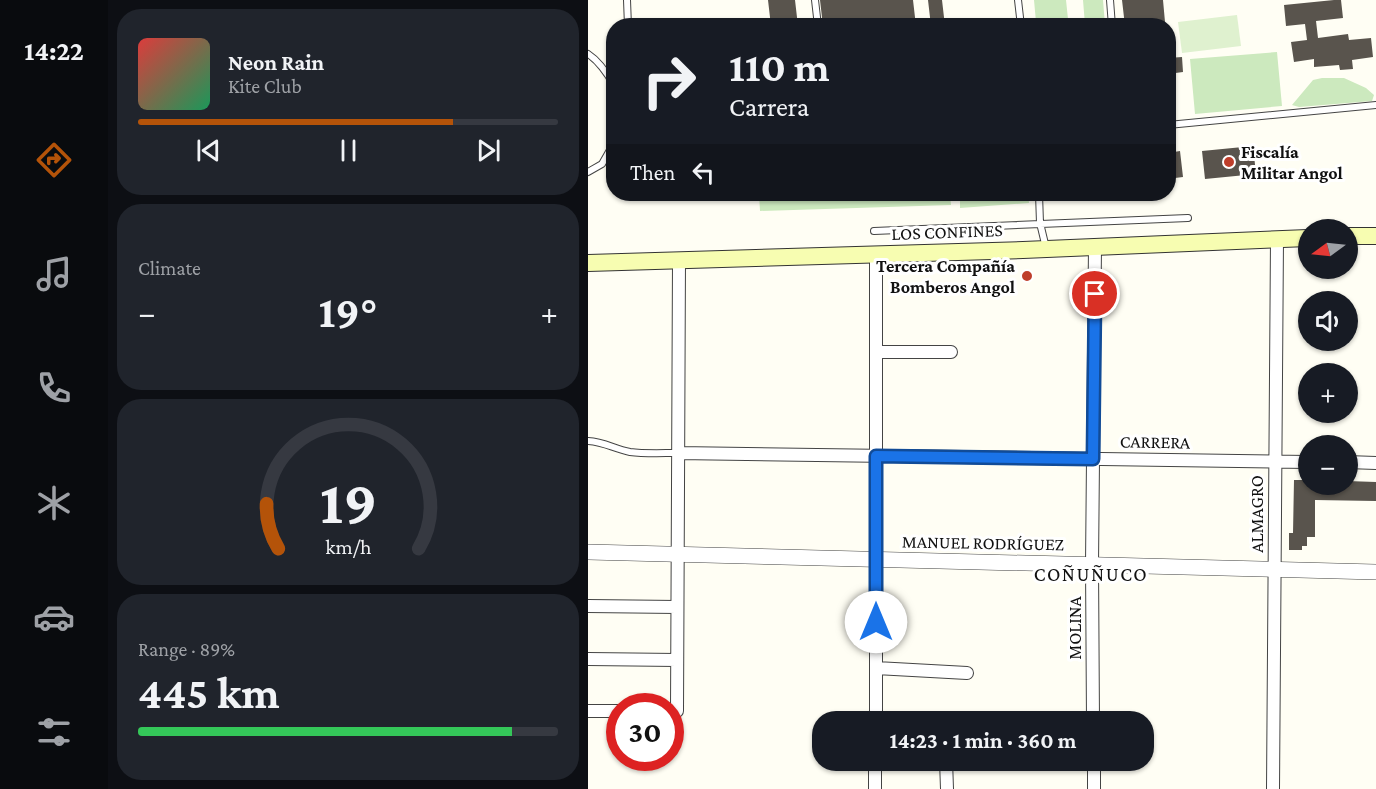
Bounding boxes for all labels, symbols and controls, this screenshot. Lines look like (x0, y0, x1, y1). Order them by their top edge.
text: 14:22 (24, 36, 84, 66)
icon: right (630, 42, 708, 120)
text: 110 m (729, 43, 830, 90)
text: Neon Rain (228, 50, 324, 75)
text: Kite Club (228, 75, 302, 97)
text: Carrera (729, 92, 809, 122)
icon: previous (192, 134, 225, 167)
icon: pause (332, 134, 365, 167)
icon: next (472, 134, 505, 167)
icon: directions (33, 139, 75, 181)
place label: Fiscalía Militar Angol (1241, 142, 1343, 183)
marker: Fiscalía Militar Angol (1222, 155, 1236, 169)
icon: left (687, 156, 720, 189)
text: Then (630, 160, 675, 185)
north arrow (1298, 219, 1358, 279)
map controls (1298, 219, 1358, 495)
street label: LOS CONFINES (891, 220, 1003, 244)
icon: music (33, 253, 75, 295)
place label: Tercera Compañía Bomberos Angol (876, 256, 1015, 297)
text: Climate (138, 257, 201, 279)
pin (1069, 268, 1120, 319)
marker: Tercera Compañía Bomberos Angol (1020, 269, 1034, 283)
icon: arrive (1078, 277, 1111, 310)
text: 19° (319, 287, 377, 337)
button: sound (1298, 291, 1358, 351)
text: − (138, 294, 155, 331)
text: + (541, 294, 558, 331)
button: + (1298, 363, 1358, 423)
icon: phone (33, 367, 75, 409)
street label: CARRERA (1120, 431, 1191, 453)
button: − (1298, 435, 1358, 495)
text: 19 (319, 467, 377, 536)
street label: ALMAGRO (1247, 475, 1267, 553)
icon: climate (33, 482, 75, 524)
street label: MANUEL RODRÍGUEZ (902, 532, 1064, 554)
text: km/h (325, 535, 372, 559)
district label: COÑUÑUCO (1034, 563, 1148, 585)
position arrow (844, 590, 908, 654)
icon: car (33, 596, 75, 638)
street label: MOLINA (1065, 596, 1085, 660)
text: Range · 89% (138, 638, 235, 660)
text: 445 km (138, 668, 280, 718)
speed limit sign: 30 (606, 693, 684, 771)
icon: filters (33, 711, 75, 753)
text: 14:23 · 1 min · 360 m (890, 728, 1076, 753)

